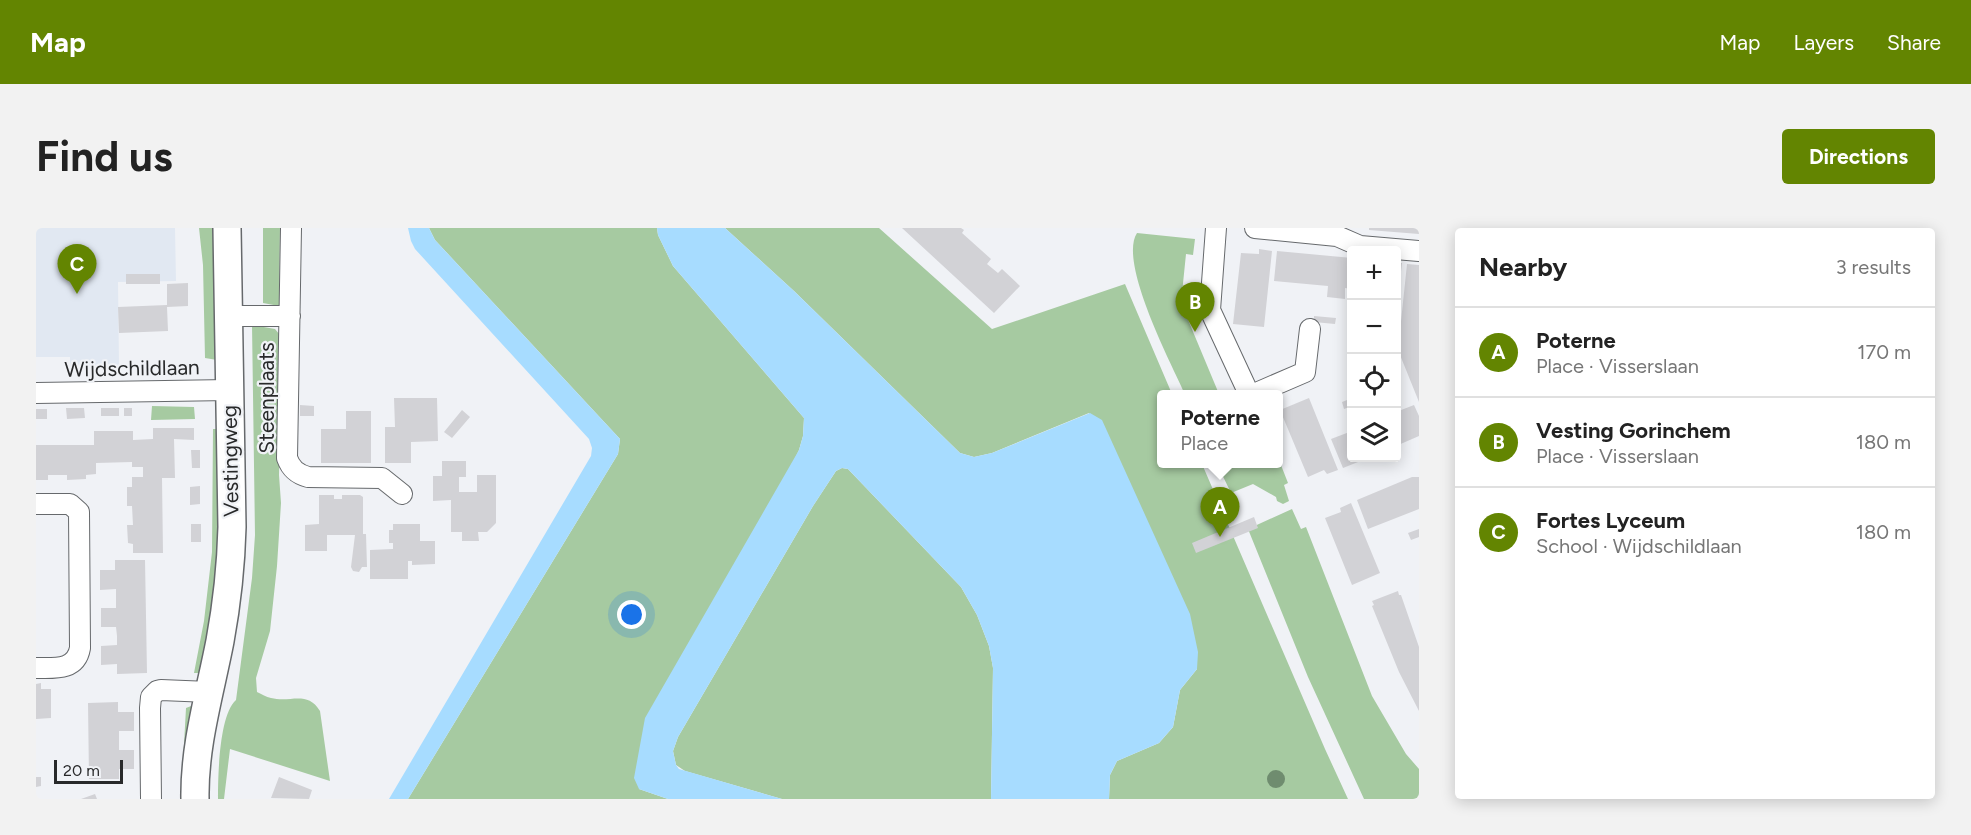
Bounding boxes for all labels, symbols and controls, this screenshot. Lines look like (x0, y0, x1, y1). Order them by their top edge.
text: Map (30, 25, 86, 59)
text: Map (1720, 30, 1760, 55)
text: Layers (1793, 30, 1854, 55)
text: Share (1887, 30, 1941, 55)
button: Directions (1782, 129, 1935, 184)
text: Find us (36, 131, 173, 182)
pin: C (58, 244, 96, 294)
map controls (1347, 246, 1401, 462)
button: + (1347, 246, 1401, 300)
text: Nearby (1479, 251, 1567, 283)
text: 3 results (1836, 255, 1911, 279)
pin: B (1176, 282, 1214, 332)
button: − (1347, 300, 1401, 354)
text: Poterne (1536, 327, 1616, 354)
text: A (1491, 340, 1506, 364)
text: 170 m (1857, 340, 1911, 364)
street label: Steenplaats (254, 342, 279, 454)
street label: Wijdschildlaan (64, 354, 200, 382)
button: locate (1347, 354, 1401, 408)
text: Place · Visserslaan (1536, 354, 1699, 378)
popup (1157, 390, 1283, 468)
text: Poterne (1180, 404, 1260, 431)
street label: Vestingweg (217, 405, 243, 517)
button: layers (1347, 408, 1401, 462)
text: Vesting Gorinchem (1536, 417, 1731, 444)
text: B (1492, 430, 1505, 454)
text: 180 m (1856, 430, 1911, 454)
text: Place (1180, 431, 1228, 455)
text: Place · Visserslaan (1536, 444, 1699, 468)
pin: A (1200, 488, 1240, 537)
text: Fortes Lyceum (1536, 507, 1685, 534)
text: C (1491, 520, 1506, 544)
text: 180 m (1856, 520, 1911, 544)
text: School · Wijdschildlaan (1536, 534, 1742, 558)
your location (617, 600, 646, 629)
scale bar (54, 757, 123, 784)
text: 20 m (63, 761, 100, 780)

